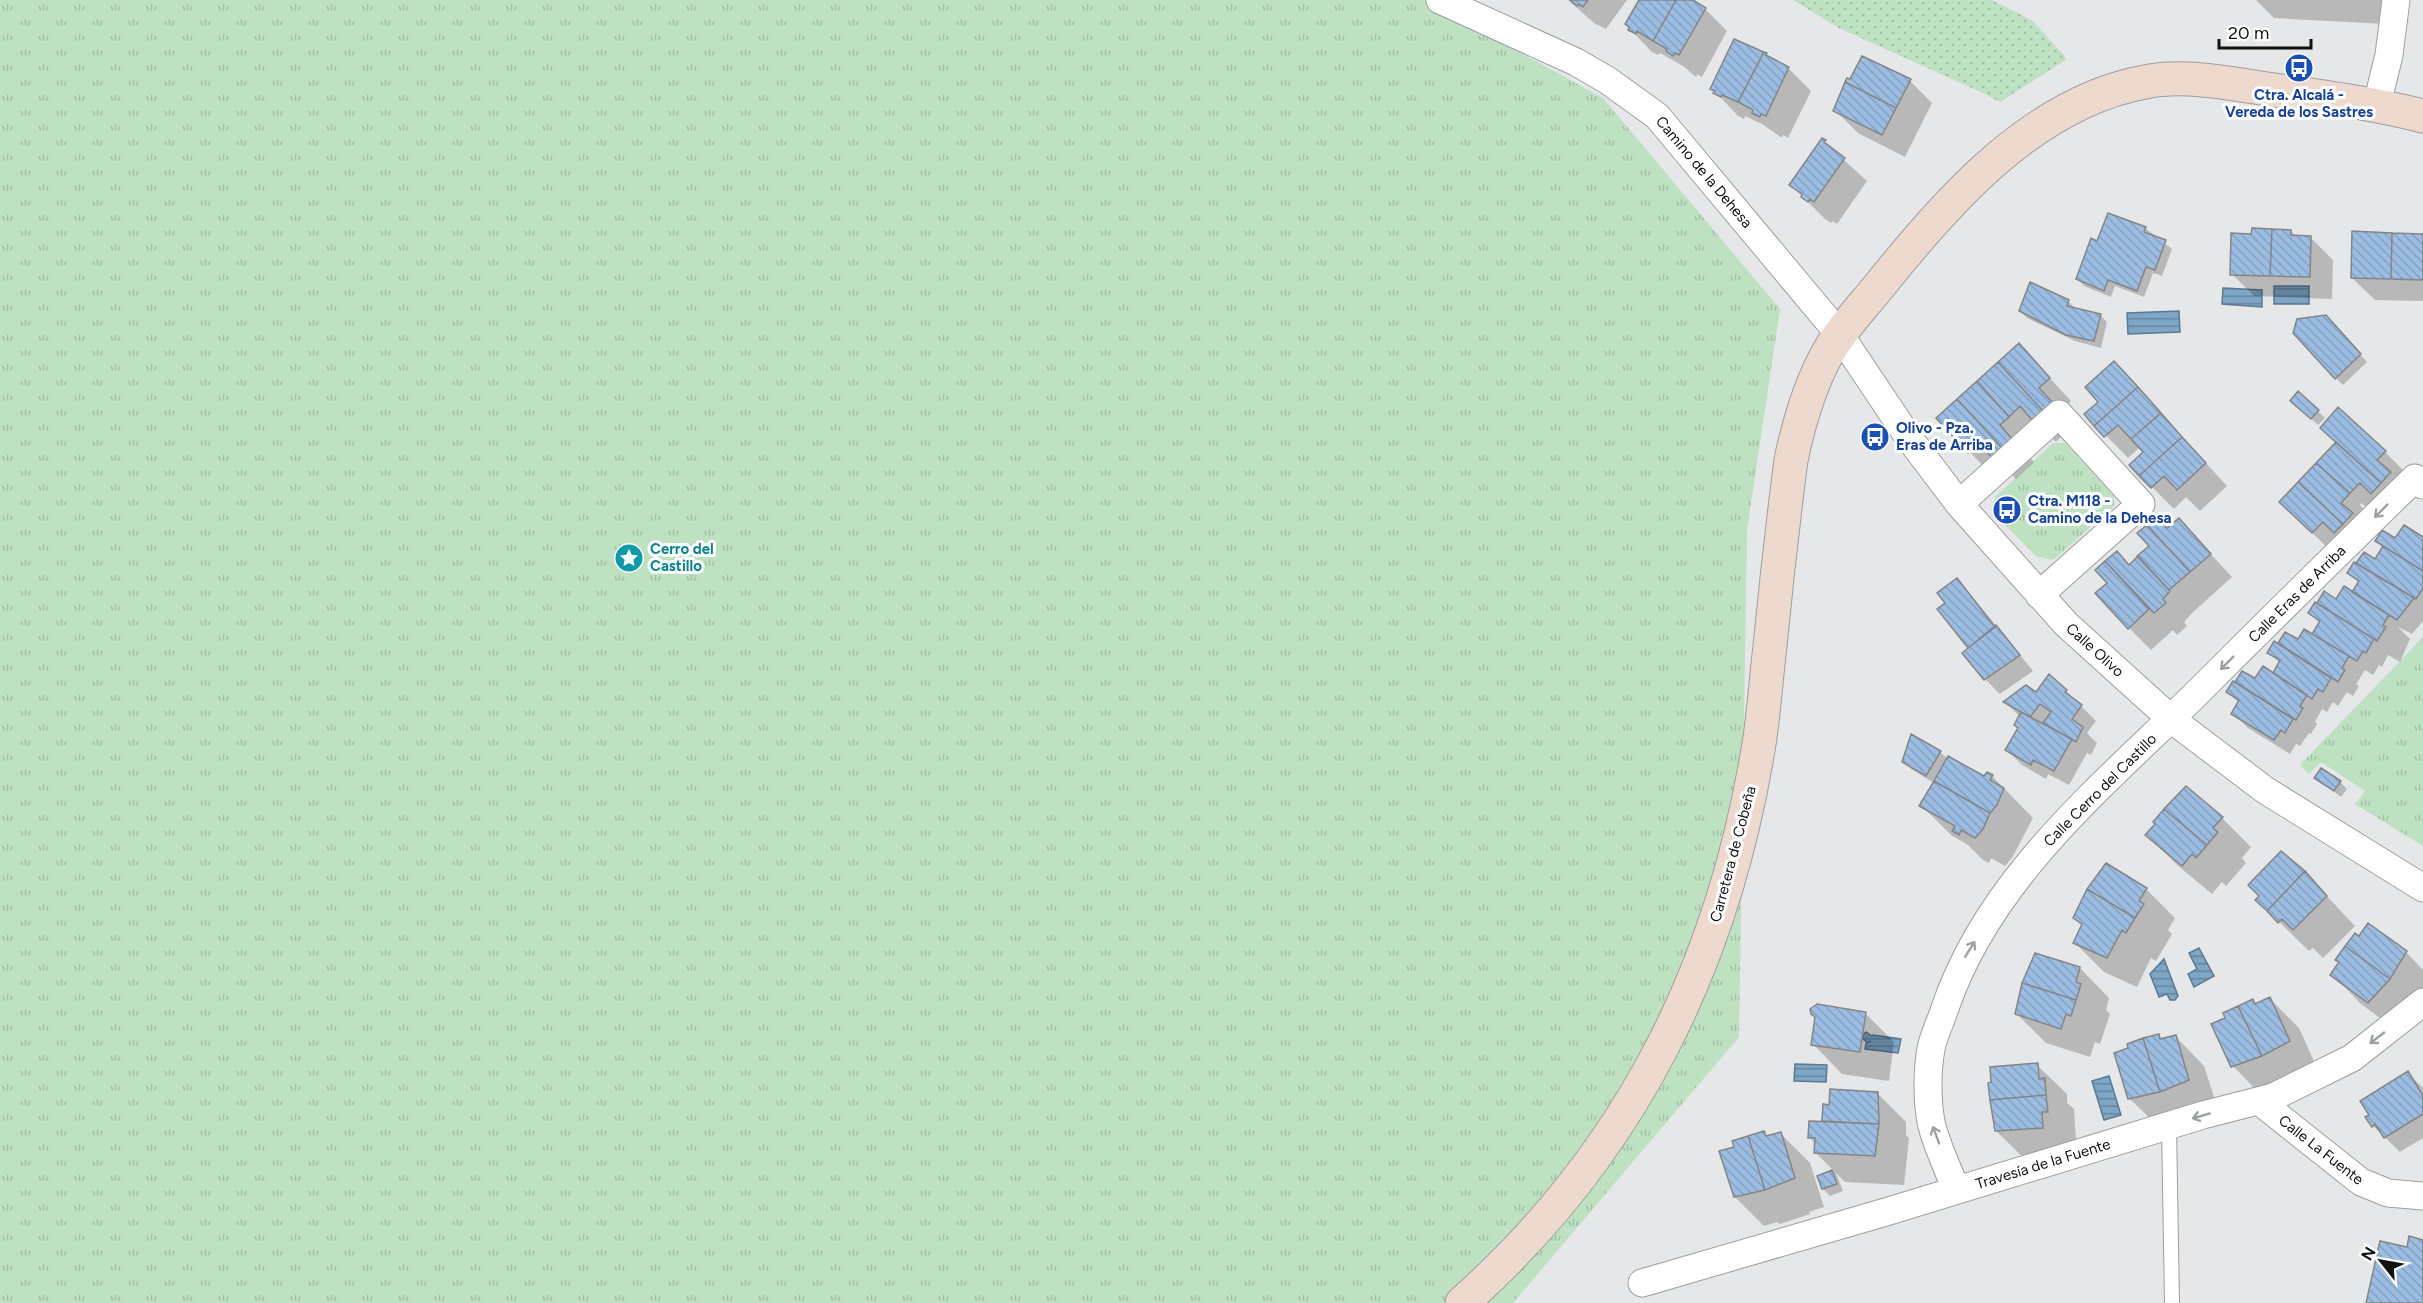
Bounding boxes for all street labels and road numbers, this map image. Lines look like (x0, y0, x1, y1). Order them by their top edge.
street label: Camino de la Dehesa (1652, 112, 1756, 232)
street label: Calle Eras de Arriba (2245, 542, 2349, 646)
street label: Calle Olivo (2062, 619, 2128, 681)
street label: Calle Cerro del Castillo (2040, 730, 2160, 850)
street label: Carretera de Cobeña (1706, 784, 1760, 924)
street label: Calle La Fuente (2275, 1111, 2367, 1189)
street label: Travesía de la Fuente (1973, 1135, 2113, 1193)

